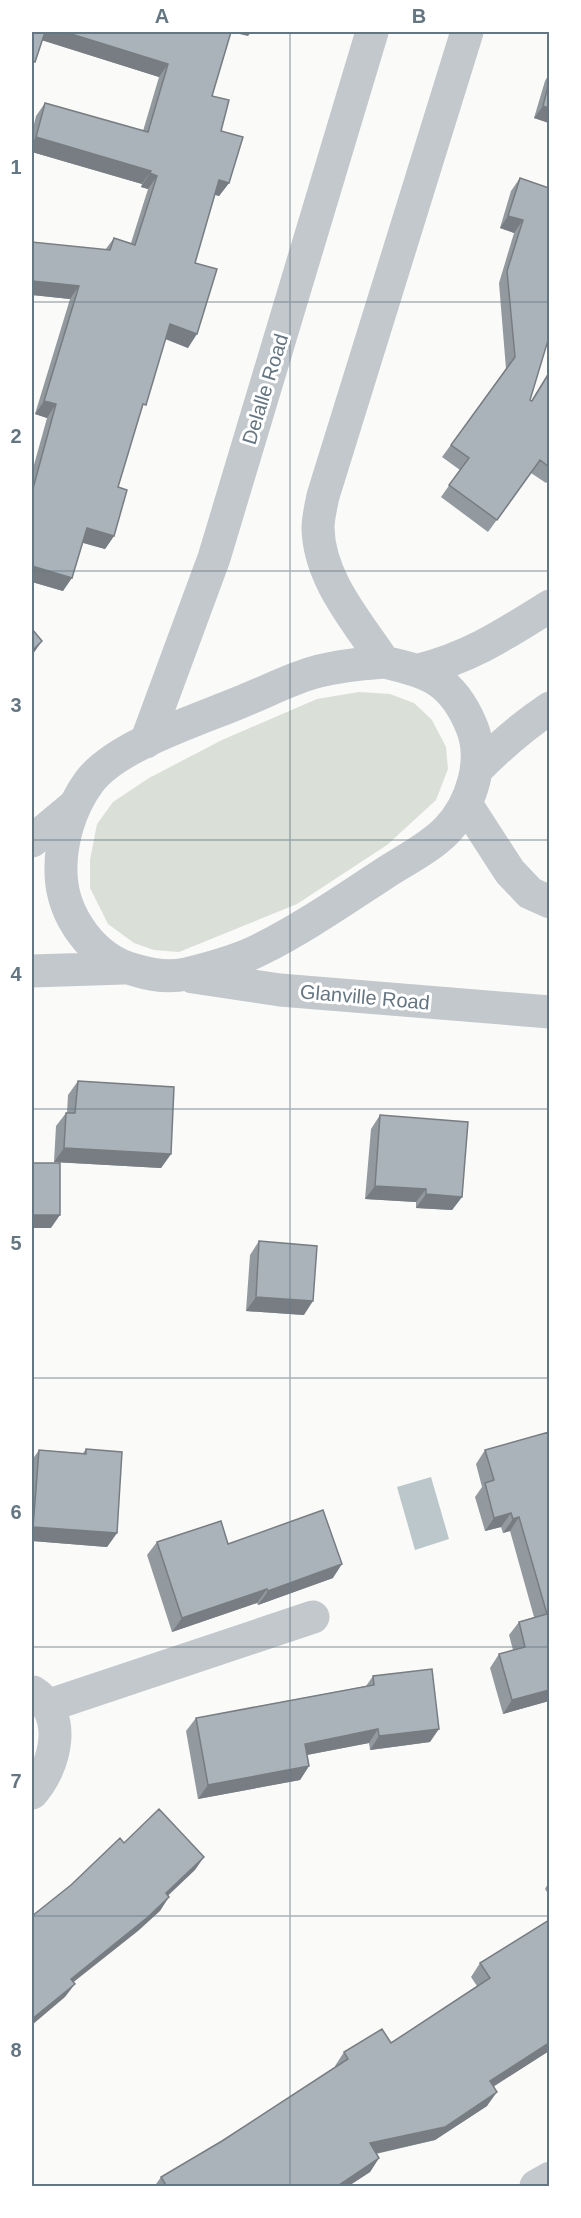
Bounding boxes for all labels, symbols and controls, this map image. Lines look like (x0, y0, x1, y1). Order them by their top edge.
text: A (155, 5, 169, 27)
text: B (412, 5, 426, 27)
text: 1 (10, 156, 22, 178)
street label: Delalle Road (238, 331, 292, 447)
text: 2 (10, 425, 22, 447)
text: 3 (10, 694, 22, 716)
text: 4 (10, 963, 22, 985)
street label: Glanville Road (299, 980, 431, 1014)
text: 5 (10, 1232, 22, 1254)
text: 6 (10, 1501, 22, 1523)
text: 7 (10, 1770, 22, 1792)
text: 8 (10, 2039, 22, 2061)

